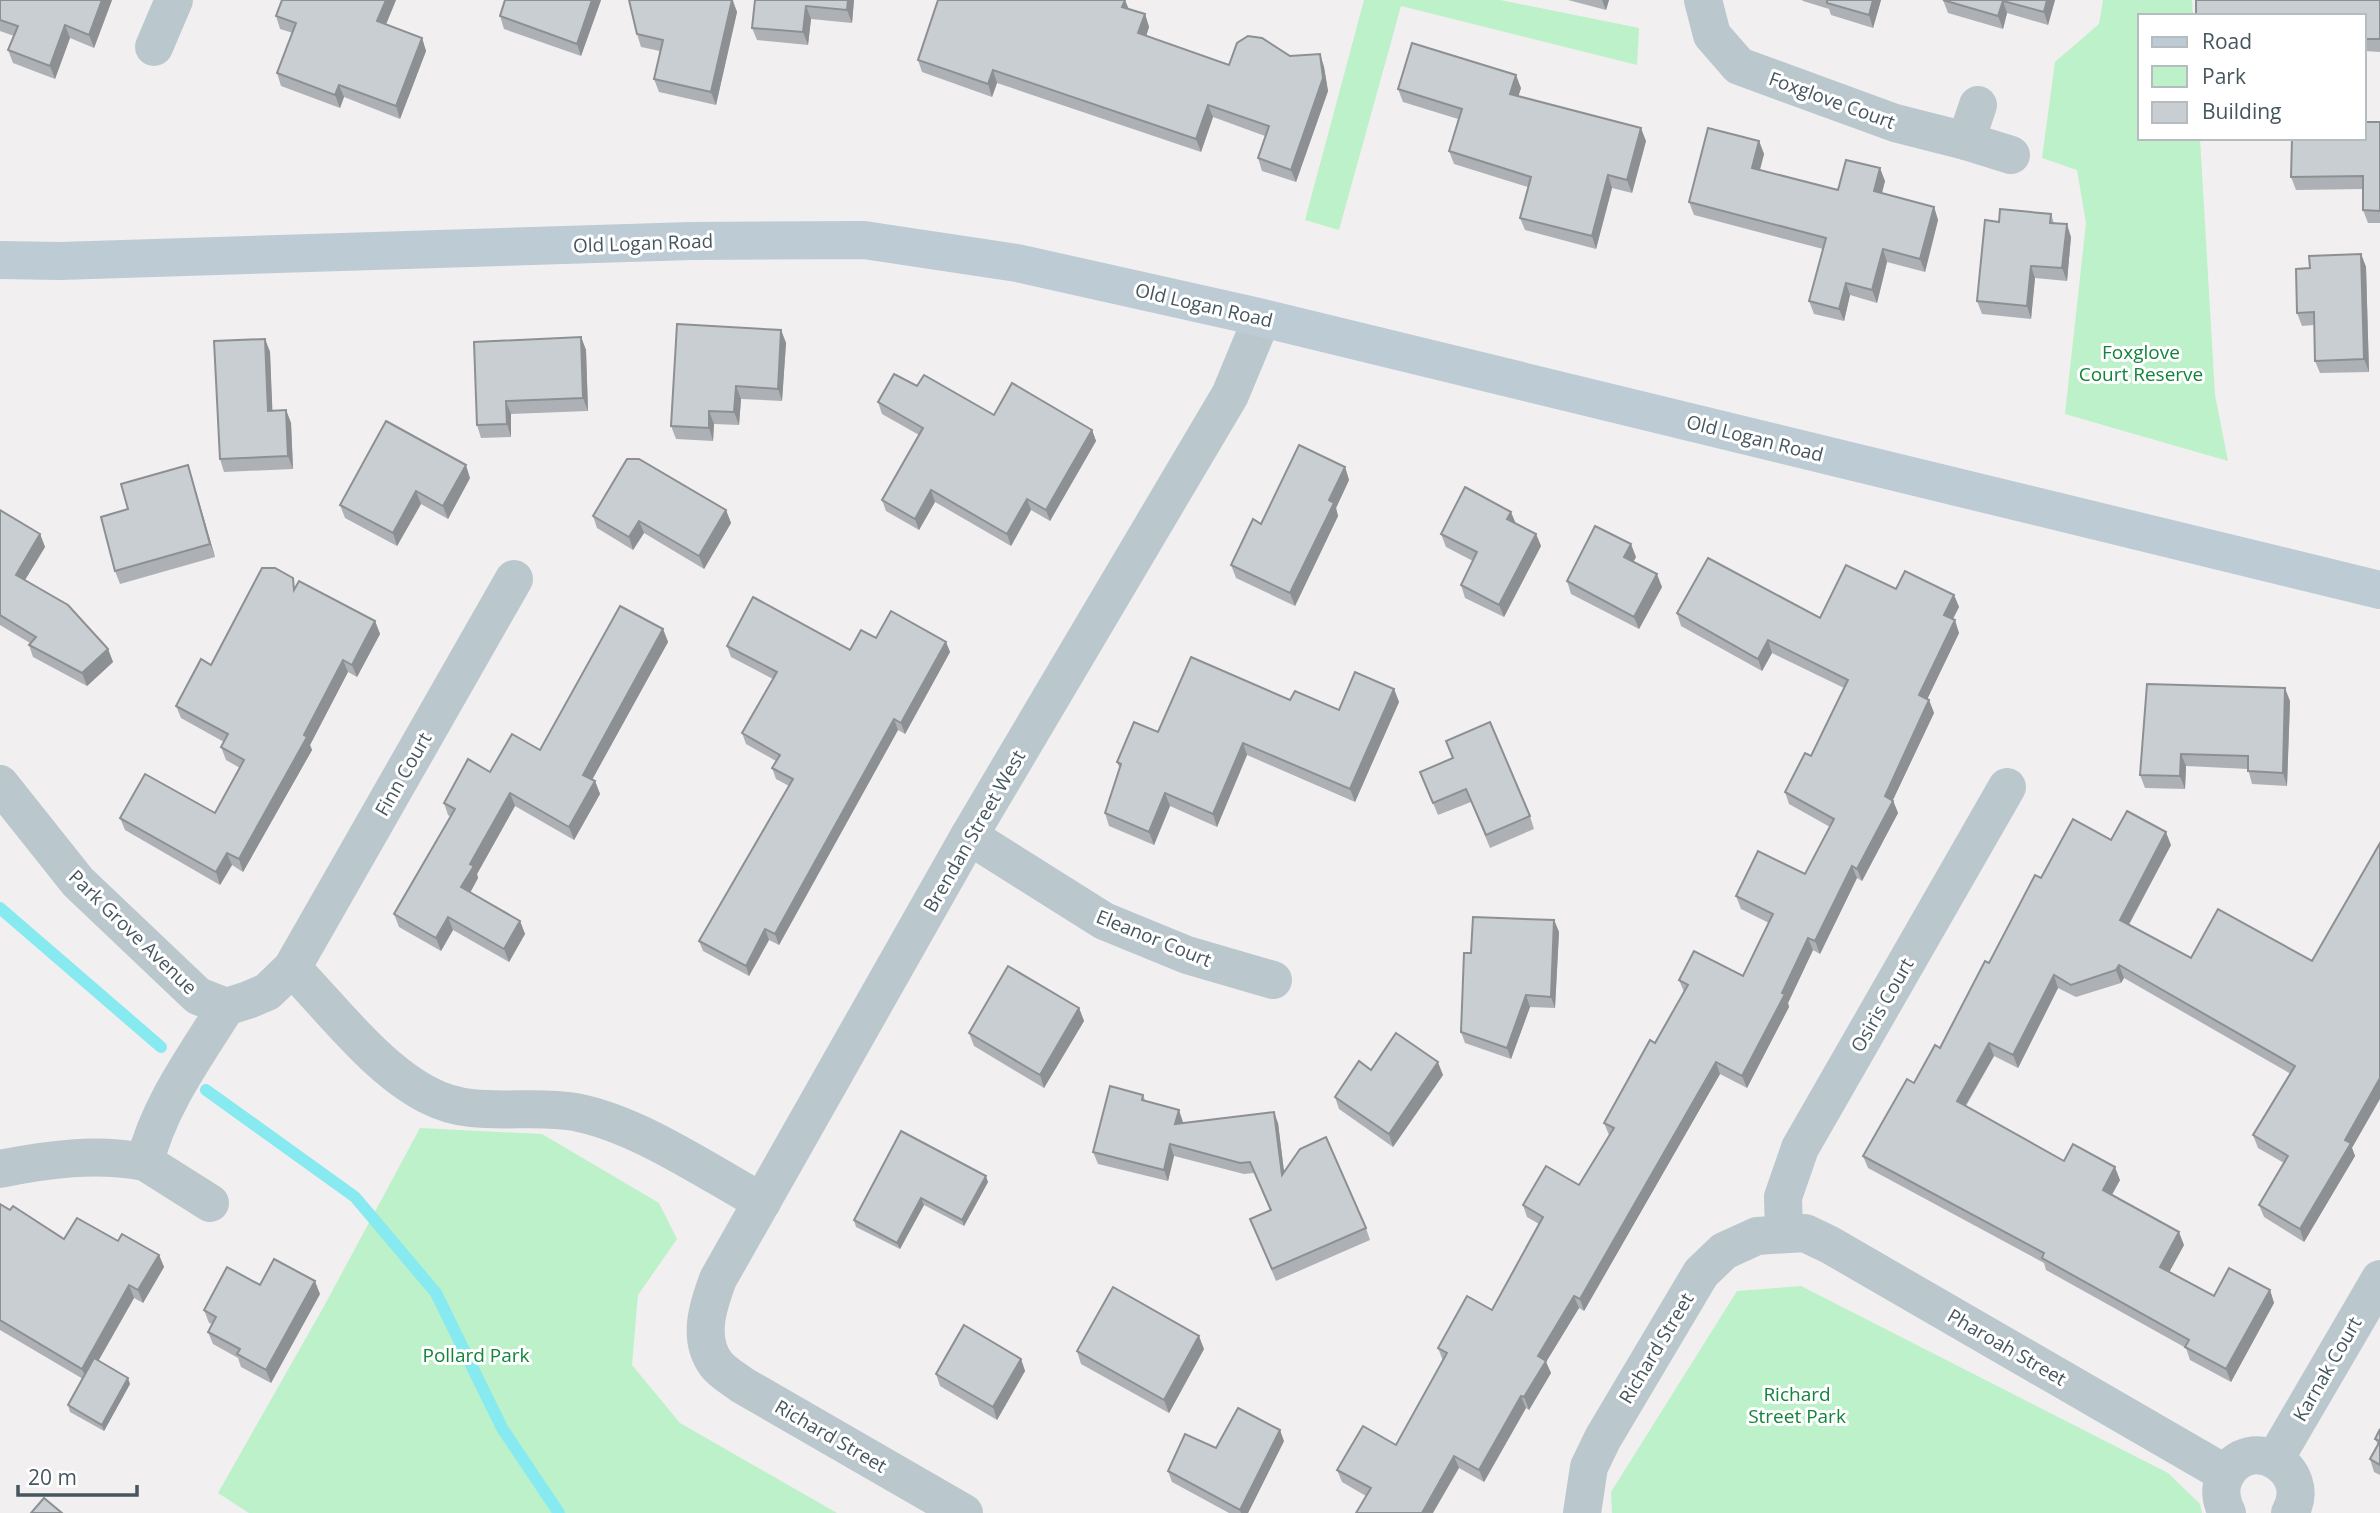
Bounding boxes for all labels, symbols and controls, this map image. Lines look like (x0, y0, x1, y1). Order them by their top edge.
legend (2138, 14, 2366, 140)
text: Road (2202, 27, 2252, 55)
text: Park (2202, 62, 2246, 90)
street label: Foxglove Court (1765, 65, 1899, 135)
text: Building (2202, 97, 2281, 125)
street label: Old Logan Road (572, 228, 714, 258)
street label: Old Logan Road (1133, 277, 1275, 333)
park label: Foxglove Court Reserve (2079, 339, 2203, 387)
street label: Old Logan Road (1684, 408, 1826, 468)
street label: Finn Court (369, 727, 437, 821)
street label: Brendan Street West (917, 745, 1031, 917)
street label: Park Grove Avenue (63, 864, 203, 1000)
street label: Eleanor Court (1093, 903, 1216, 973)
street label: Osiris Court (1845, 953, 1920, 1057)
street label: Richard Street (1613, 1287, 1700, 1408)
street label: Pharoah Street (1943, 1302, 2071, 1392)
street label: Karnak Court (2287, 1312, 2368, 1426)
park label: Pollard Park (422, 1342, 530, 1368)
park label: Richard Street Park (1748, 1381, 1846, 1429)
street label: Richard Street (770, 1393, 892, 1479)
scale bar (18, 1454, 136, 1498)
text: 20 m (28, 1463, 77, 1491)

